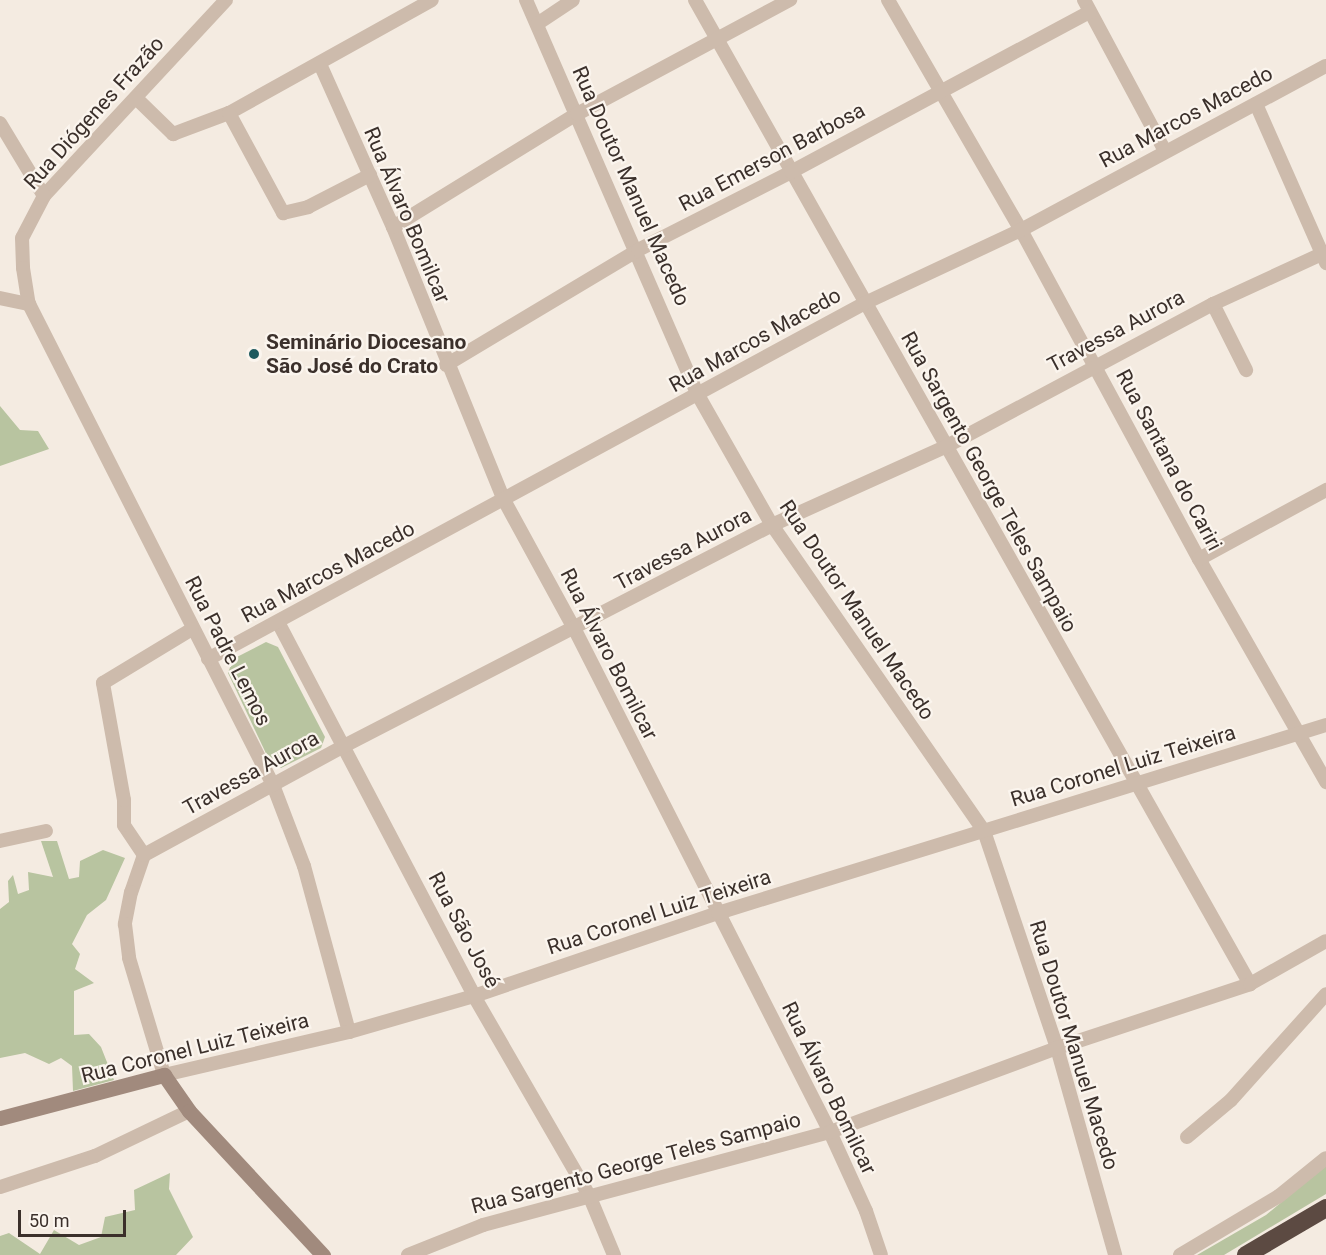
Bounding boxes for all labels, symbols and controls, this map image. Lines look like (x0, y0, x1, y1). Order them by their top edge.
street label: Rua Diógenes Frazão (19, 31, 169, 195)
street label: Rua Marcos Macedo (1095, 61, 1277, 173)
street label: Rua Doutor Manuel Macedo (567, 62, 695, 310)
street label: Rua Emerson Barbosa (675, 97, 869, 217)
street label: Rua Álvaro Bomilcar (359, 123, 455, 307)
street label: Rua Marcos Macedo (665, 282, 845, 398)
street label: Travessa Aurora (1043, 284, 1189, 378)
street label: Rua Sargento George Teles Sampaio (895, 327, 1083, 637)
place label: Seminário Diocesano São José do Crato (266, 329, 466, 379)
marker: Seminário Diocesano São José do Crato (247, 347, 261, 361)
street label: Rua Santana do Cariri (1111, 365, 1227, 555)
street label: Rua Doutor Manuel Macedo (774, 495, 940, 725)
street label: Travessa Aurora (610, 502, 756, 596)
street label: Rua Marcos Macedo (237, 516, 419, 628)
street label: Rua Álvaro Bomilcar (555, 564, 663, 744)
street label: Rua Padre Lemos (179, 572, 277, 730)
street label: Rua Coronel Luiz Teixeira (1007, 720, 1239, 812)
street label: Travessa Aurora (179, 725, 323, 821)
street label: Rua Coronel Luiz Teixeira (544, 864, 774, 960)
street label: Rua São José (423, 868, 505, 992)
street label: Rua Doutor Manuel Macedo (1024, 917, 1124, 1173)
street label: Rua Álvaro Bomilcar (776, 998, 882, 1178)
street label: Rua Coronel Luiz Teixeira (78, 1007, 312, 1089)
street label: Rua Sargento George Teles Sampaio (468, 1107, 804, 1219)
scale bar (21, 1198, 129, 1236)
text: 50 m (29, 1210, 69, 1231)

